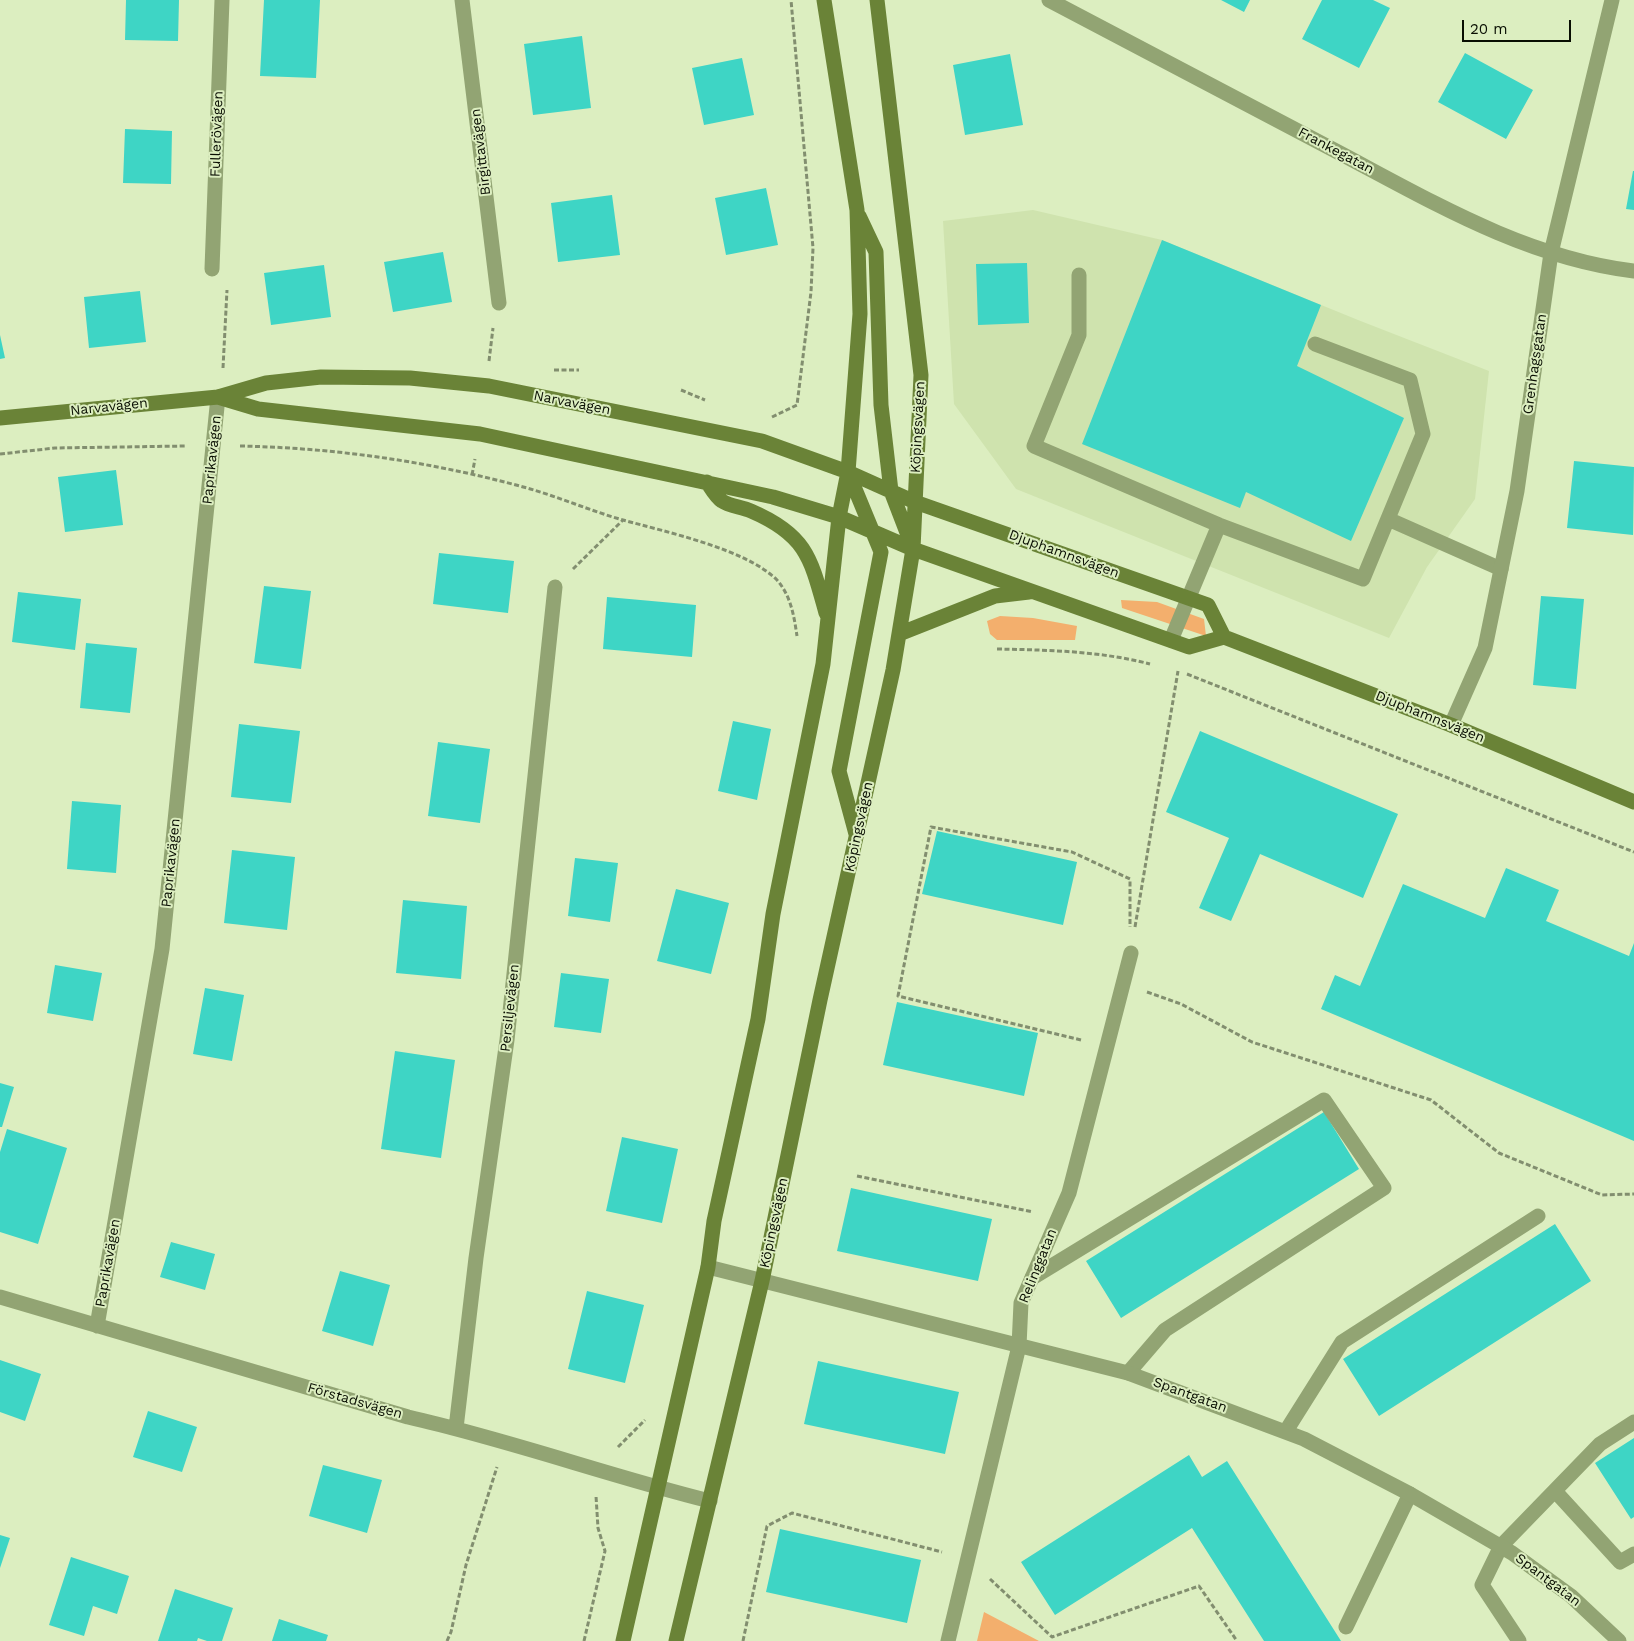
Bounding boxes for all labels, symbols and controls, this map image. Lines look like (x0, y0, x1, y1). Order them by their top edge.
scale bar (1464, 10, 1573, 42)
text: 20 m (1470, 20, 1508, 38)
street label: Fullerövägen (207, 91, 227, 177)
street label: Birgittavägen (467, 108, 495, 196)
street label: Frankegatan (1295, 124, 1377, 178)
street label: Grenhagsgatan (1520, 313, 1550, 415)
street label: Köpingsvägen (907, 381, 929, 473)
street label: Narvavägen (532, 387, 612, 419)
street label: Narvavägen (69, 395, 149, 419)
street label: Paprikavägen (199, 415, 225, 505)
street label: Djuphamnsvägen (1007, 526, 1121, 582)
street label: Djuphamnsvägen (1373, 687, 1487, 747)
street label: Köpingsvägen (841, 780, 877, 874)
street label: Paprikavägen (158, 818, 184, 908)
street label: Persiljevägen (497, 963, 523, 1053)
street label: Köpingsvägen (756, 1176, 792, 1270)
street label: Paprikavägen (92, 1218, 124, 1308)
street label: Relinggatan (1015, 1226, 1061, 1306)
street label: Spantgatan (1151, 1374, 1229, 1416)
street label: Förstadsvägen (306, 1379, 404, 1423)
street label: Spantgatan (1512, 1550, 1584, 1610)

